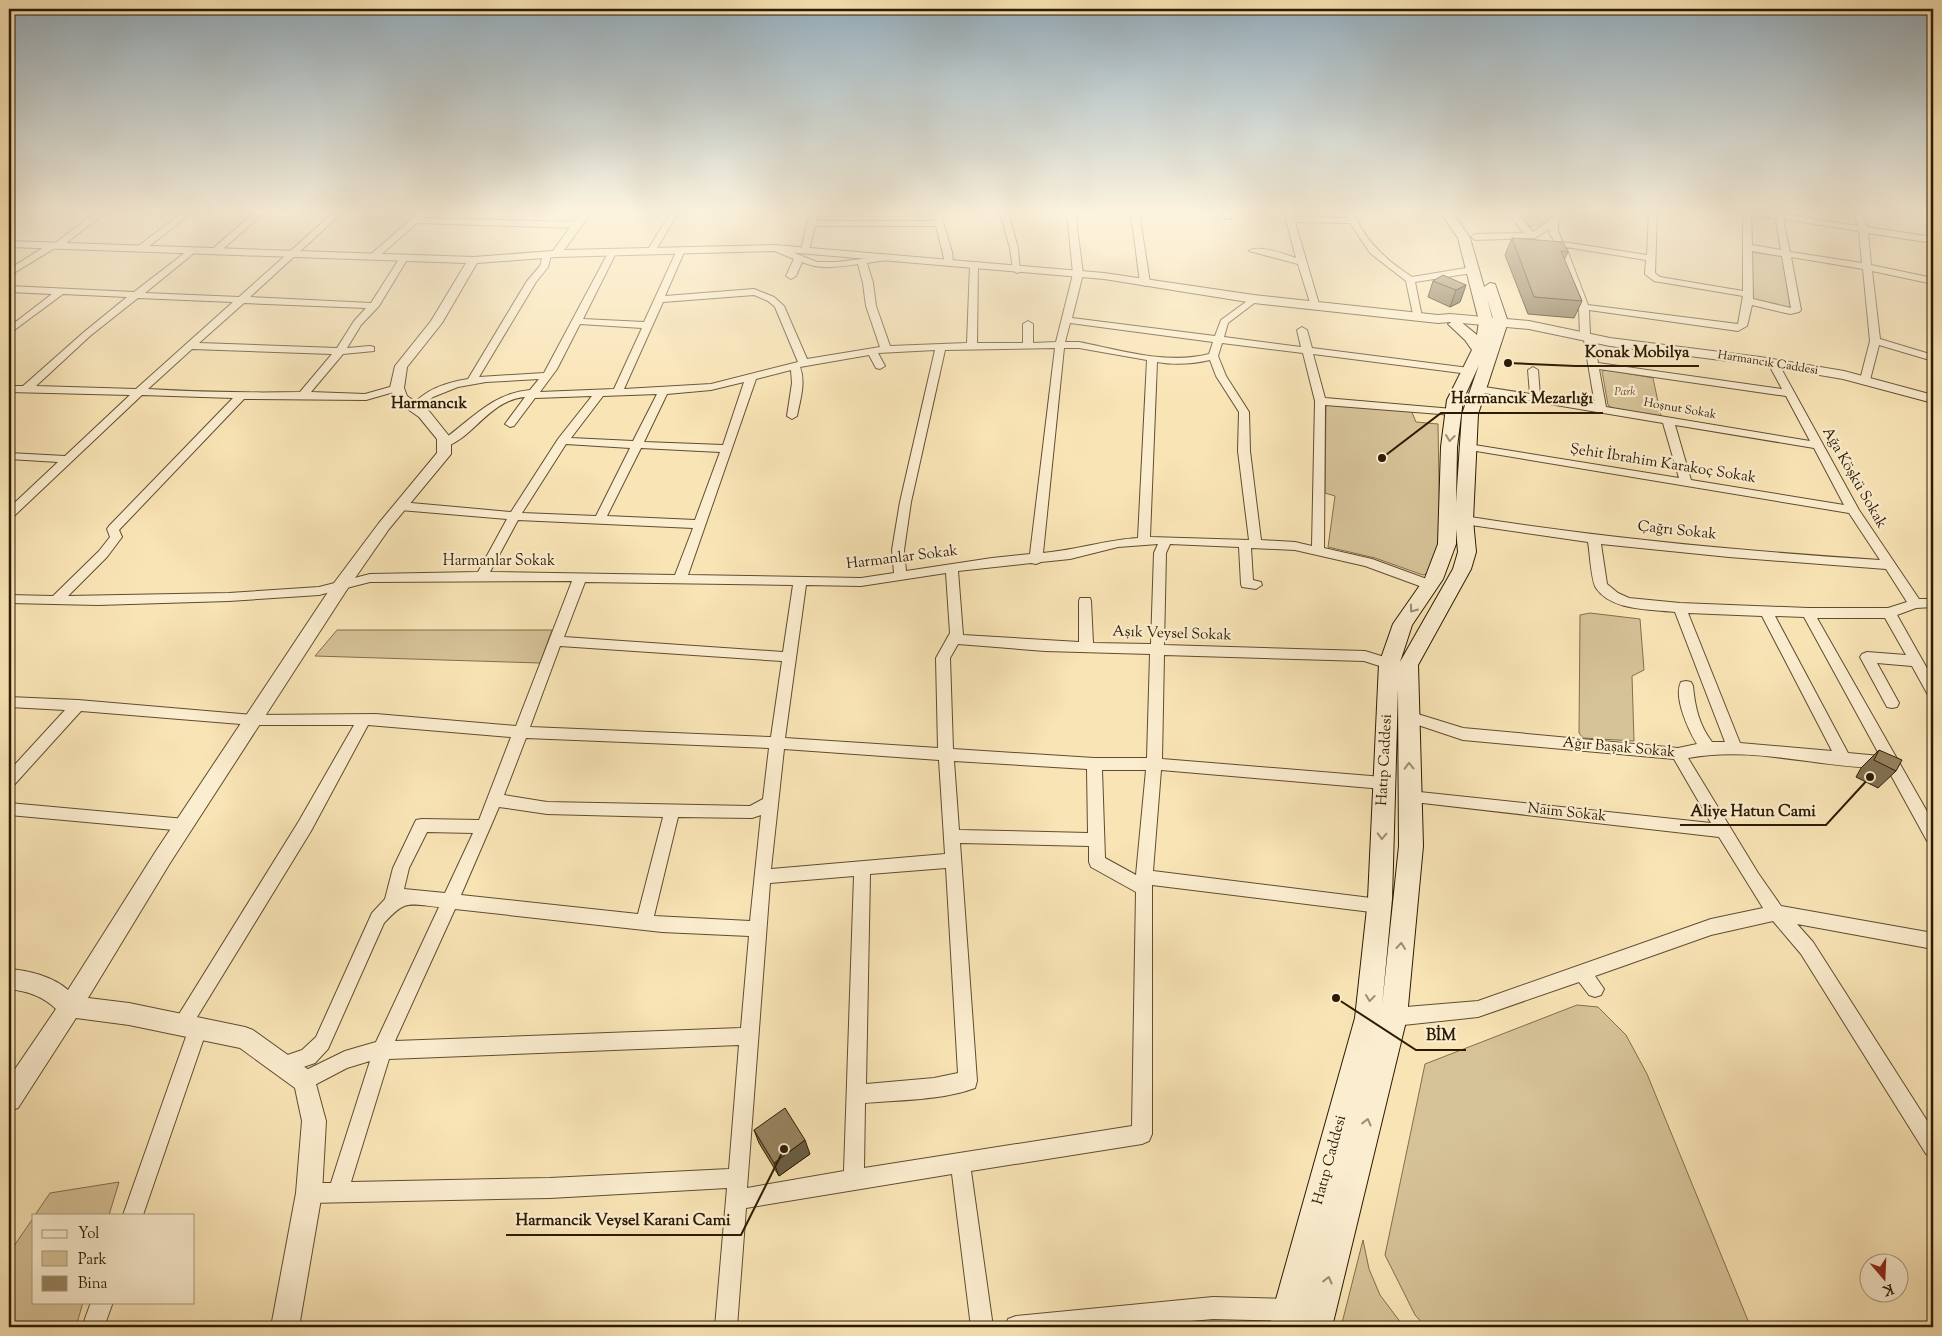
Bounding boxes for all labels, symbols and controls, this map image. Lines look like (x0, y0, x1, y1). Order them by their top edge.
callout: Konak Mobilya (1575, 335, 1699, 366)
text: Konak Mobilya (1585, 342, 1690, 365)
street label: Harmancık Caddesi (1716, 346, 1820, 380)
callout: Harmancık Mezarlığı (1441, 382, 1603, 413)
park label: Park (1614, 383, 1636, 401)
text: Harmancık Mezarlığı (1451, 388, 1593, 411)
district label: Harmancık (391, 393, 467, 416)
street label: Hoşnut Sokak (1642, 394, 1718, 424)
street label: Ağa Köşkü Sokak (1816, 424, 1892, 532)
one-way arrow (1445, 435, 1456, 443)
street label: Şehit İbrahim Karakoç Sokak (1568, 438, 1758, 489)
street label: Çağrı Sokak (1636, 516, 1718, 546)
street label: Harmanlar Sokak (845, 541, 959, 575)
street label: Harmanlar Sokak (443, 551, 555, 572)
one-way arrow (1410, 603, 1419, 613)
street label: Aşık Veysel Sokak (1112, 621, 1232, 647)
street label: Hatıp Caddesi (1372, 714, 1398, 806)
street label: Ağır Başak Sokak (1562, 733, 1676, 763)
one-way arrow (1404, 762, 1414, 770)
callout: Aliye Hatun Cami (1680, 794, 1826, 825)
street label: Naim Sokak (1527, 798, 1607, 828)
text: Aliye Hatun Cami (1690, 801, 1816, 824)
one-way arrow (1376, 832, 1387, 840)
one-way arrow (1395, 942, 1406, 950)
one-way arrow (1365, 994, 1376, 1002)
callout: BİM (1416, 1019, 1466, 1050)
text: BİM (1426, 1024, 1456, 1048)
street label: Hatıp Caddesi (1308, 1113, 1352, 1207)
one-way arrow (1361, 1118, 1372, 1127)
callout: Harmancik Veysel Karani Cami (506, 1204, 741, 1235)
text: Harmancik Veysel Karani Cami (515, 1210, 731, 1233)
legend (32, 1214, 195, 1304)
text: Yol (78, 1224, 100, 1245)
text: Park (78, 1250, 107, 1271)
north arrow (1860, 1254, 1910, 1304)
text: Bina (78, 1274, 108, 1295)
one-way arrow (1322, 1276, 1333, 1284)
text: K (1879, 1277, 1896, 1300)

